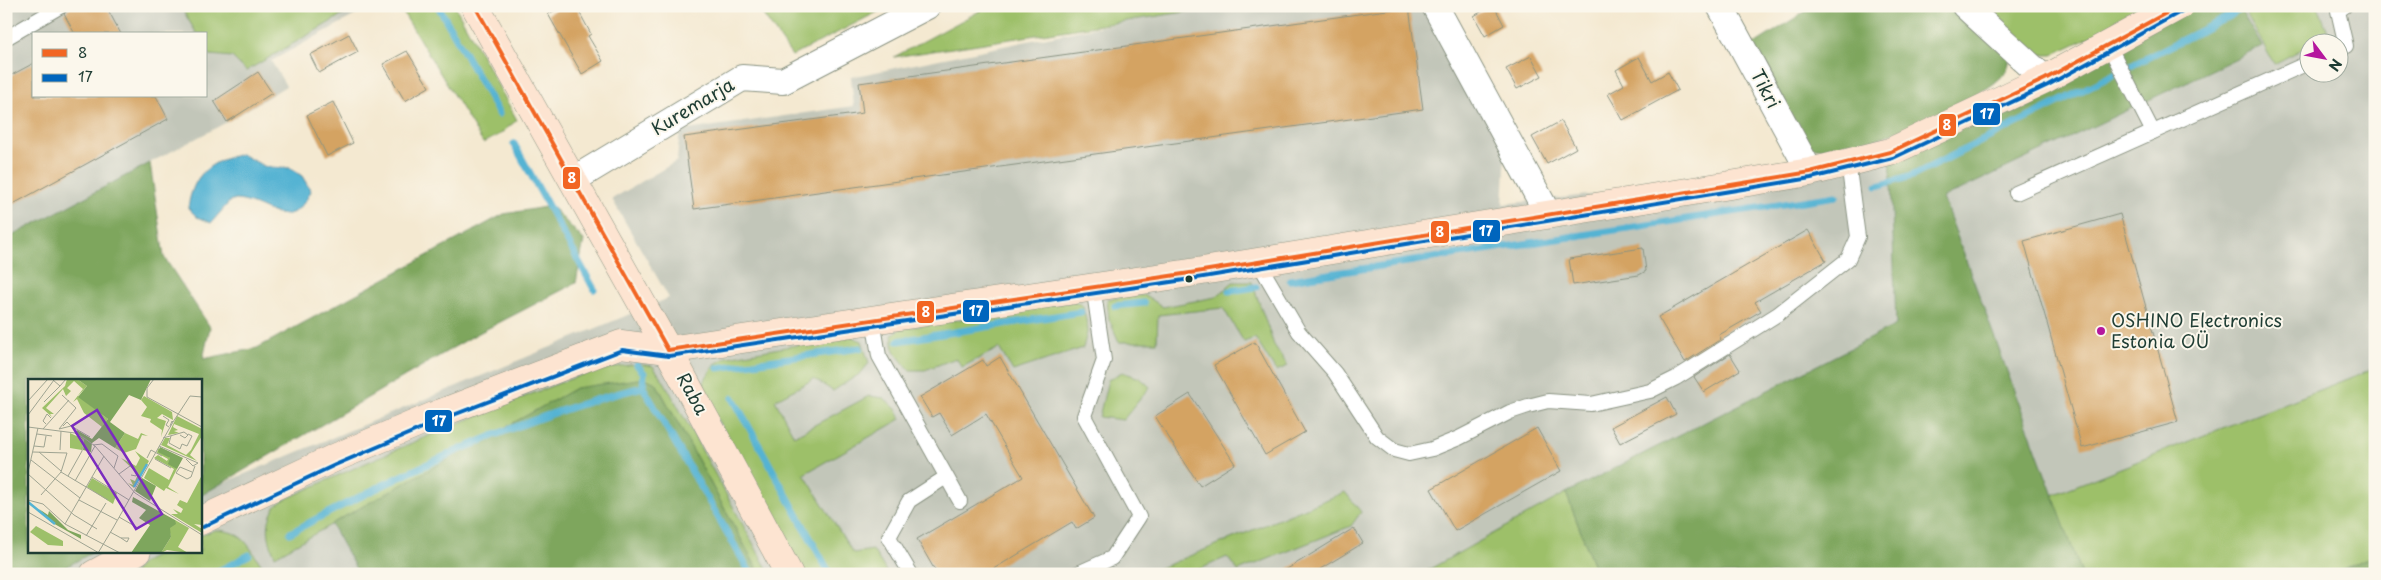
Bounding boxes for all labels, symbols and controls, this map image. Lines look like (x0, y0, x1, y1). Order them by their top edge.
legend (32, 32, 208, 98)
north arrow (2298, 32, 2348, 82)
text: 8 (78, 40, 87, 63)
text: N (2324, 55, 2347, 75)
text: 17 (78, 64, 93, 87)
street label: Tikri (1745, 64, 1788, 113)
street label: Kuremarja (646, 70, 739, 141)
line badge: 17 (1972, 102, 2001, 126)
text: 17 (1980, 103, 1995, 124)
line badge: 8 (1938, 113, 1957, 137)
text: 8 (1943, 114, 1952, 135)
line badge: 8 (562, 166, 581, 190)
text: 8 (568, 167, 577, 188)
line badge: 17 (1472, 219, 1501, 243)
line badge: 8 (1430, 220, 1450, 244)
text: 17 (1479, 220, 1494, 241)
text: 8 (1436, 221, 1445, 242)
unlabelled marker (1184, 274, 1194, 284)
line badge: 17 (962, 299, 990, 323)
line badge: 8 (916, 300, 935, 324)
text: 17 (969, 300, 984, 321)
text: 8 (922, 301, 931, 322)
place label: OSHINO Electronics Estonia OÜ (2111, 306, 2282, 354)
marker: OSHINO Electronics Estonia OÜ (2095, 325, 2107, 337)
street label: Raba (671, 367, 716, 420)
inset map (28, 379, 201, 552)
line badge: 17 (424, 409, 453, 433)
text: 17 (432, 410, 447, 431)

